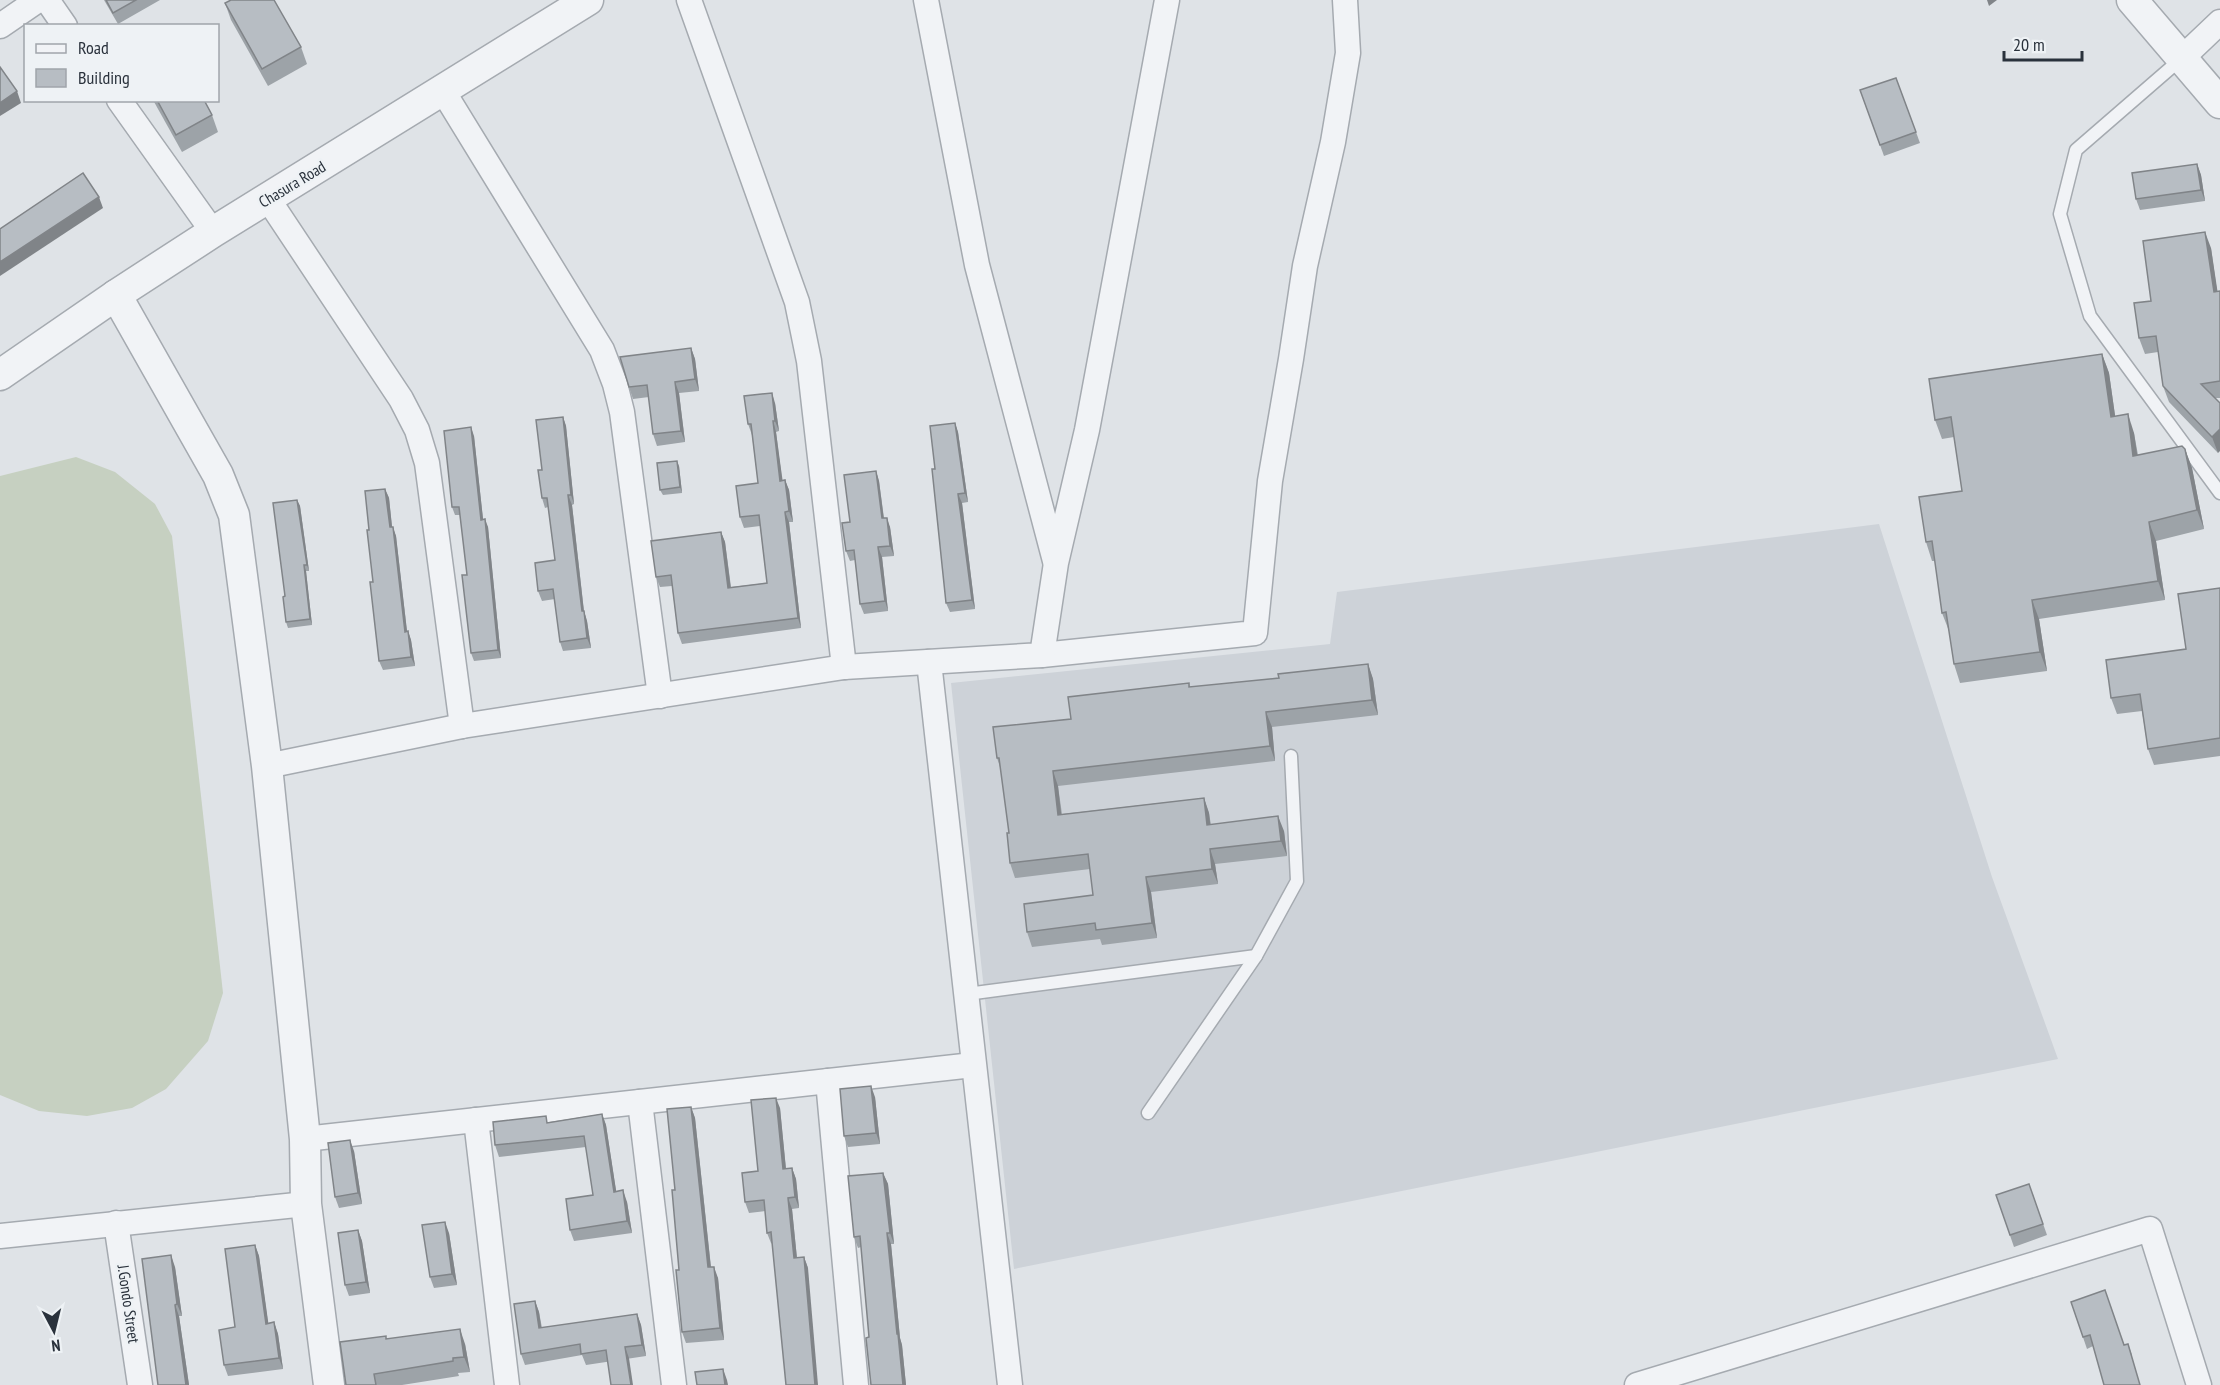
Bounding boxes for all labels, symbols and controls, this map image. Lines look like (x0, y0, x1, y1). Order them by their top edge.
legend (24, 24, 219, 102)
scale bar (2004, 24, 2082, 62)
text: 20 m (2013, 33, 2045, 56)
text: Road (78, 36, 109, 59)
text: Building (78, 66, 130, 89)
street label: Chasura Road (255, 156, 329, 212)
street label: J.Gondo Street (113, 1263, 144, 1345)
north arrow (24, 1301, 84, 1361)
text: N (50, 1335, 61, 1356)

